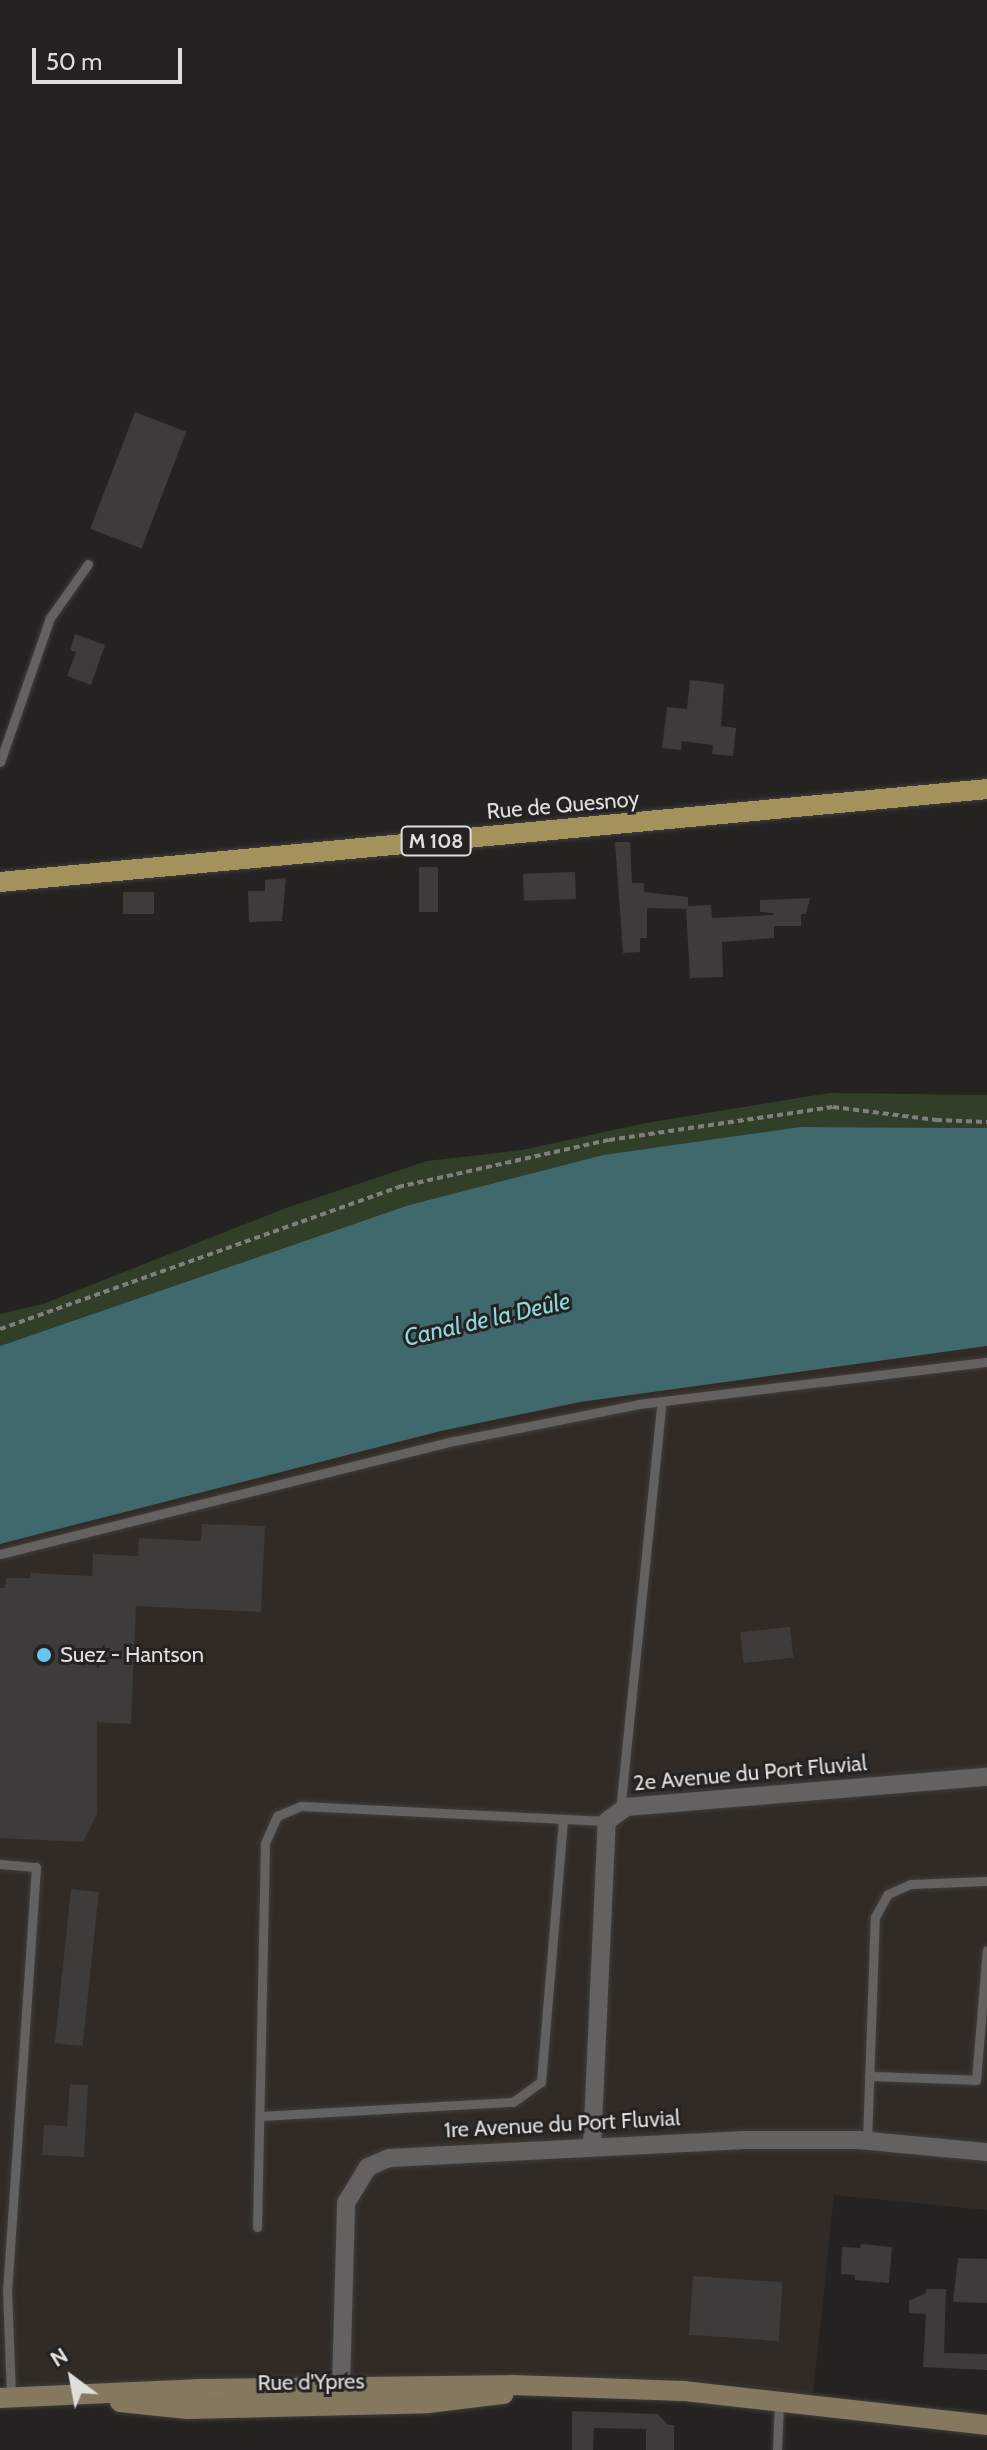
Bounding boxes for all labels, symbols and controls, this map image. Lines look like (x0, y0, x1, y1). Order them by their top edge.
scale bar (36, 32, 186, 82)
text: 50 m (46, 47, 102, 76)
street label: Rue de Quesnoy (486, 785, 640, 825)
road number: M 108 (400, 825, 472, 857)
water label: Canal de la Deûle (401, 1286, 573, 1352)
place label: Suez - Hantson (60, 1642, 204, 1668)
marker: Suez - Hantson (35, 1646, 53, 1664)
street label: 2e Avenue du Port Fluvial (632, 1750, 868, 1796)
street label: 1re Avenue du Port Fluvial (443, 2105, 681, 2143)
north arrow (32, 2338, 112, 2418)
text: N (45, 2342, 73, 2373)
street label: Rue d'Ypres (257, 2368, 365, 2396)

